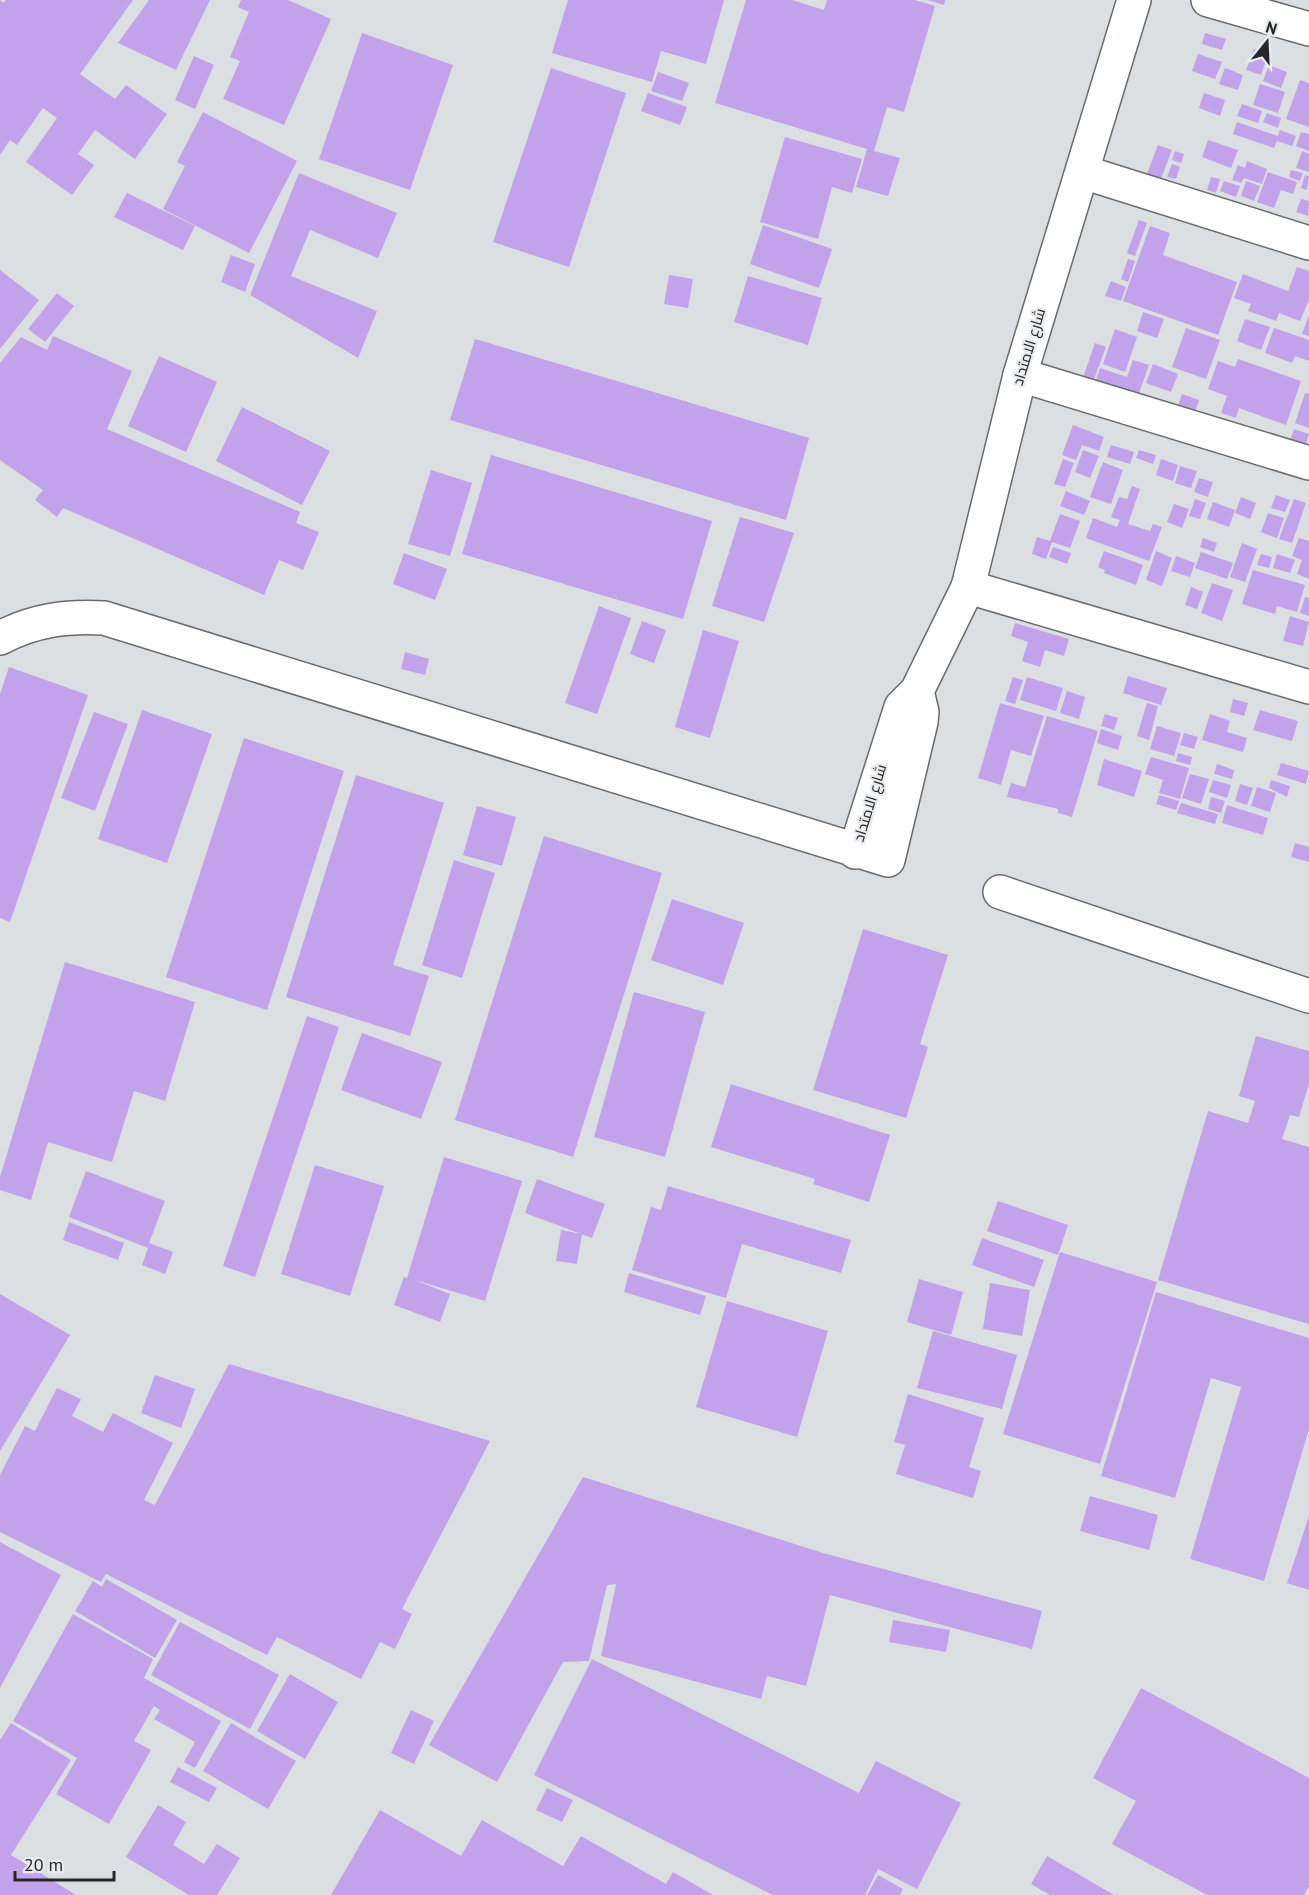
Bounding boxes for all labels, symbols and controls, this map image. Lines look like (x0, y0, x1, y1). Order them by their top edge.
north arrow (1237, 12, 1297, 72)
text: N (1264, 17, 1280, 39)
street label: شارع الامتداد (1008, 306, 1051, 389)
street label: شارع الامتداد (849, 762, 892, 845)
scale bar (15, 1844, 114, 1882)
text: 20 m (24, 1853, 63, 1876)

